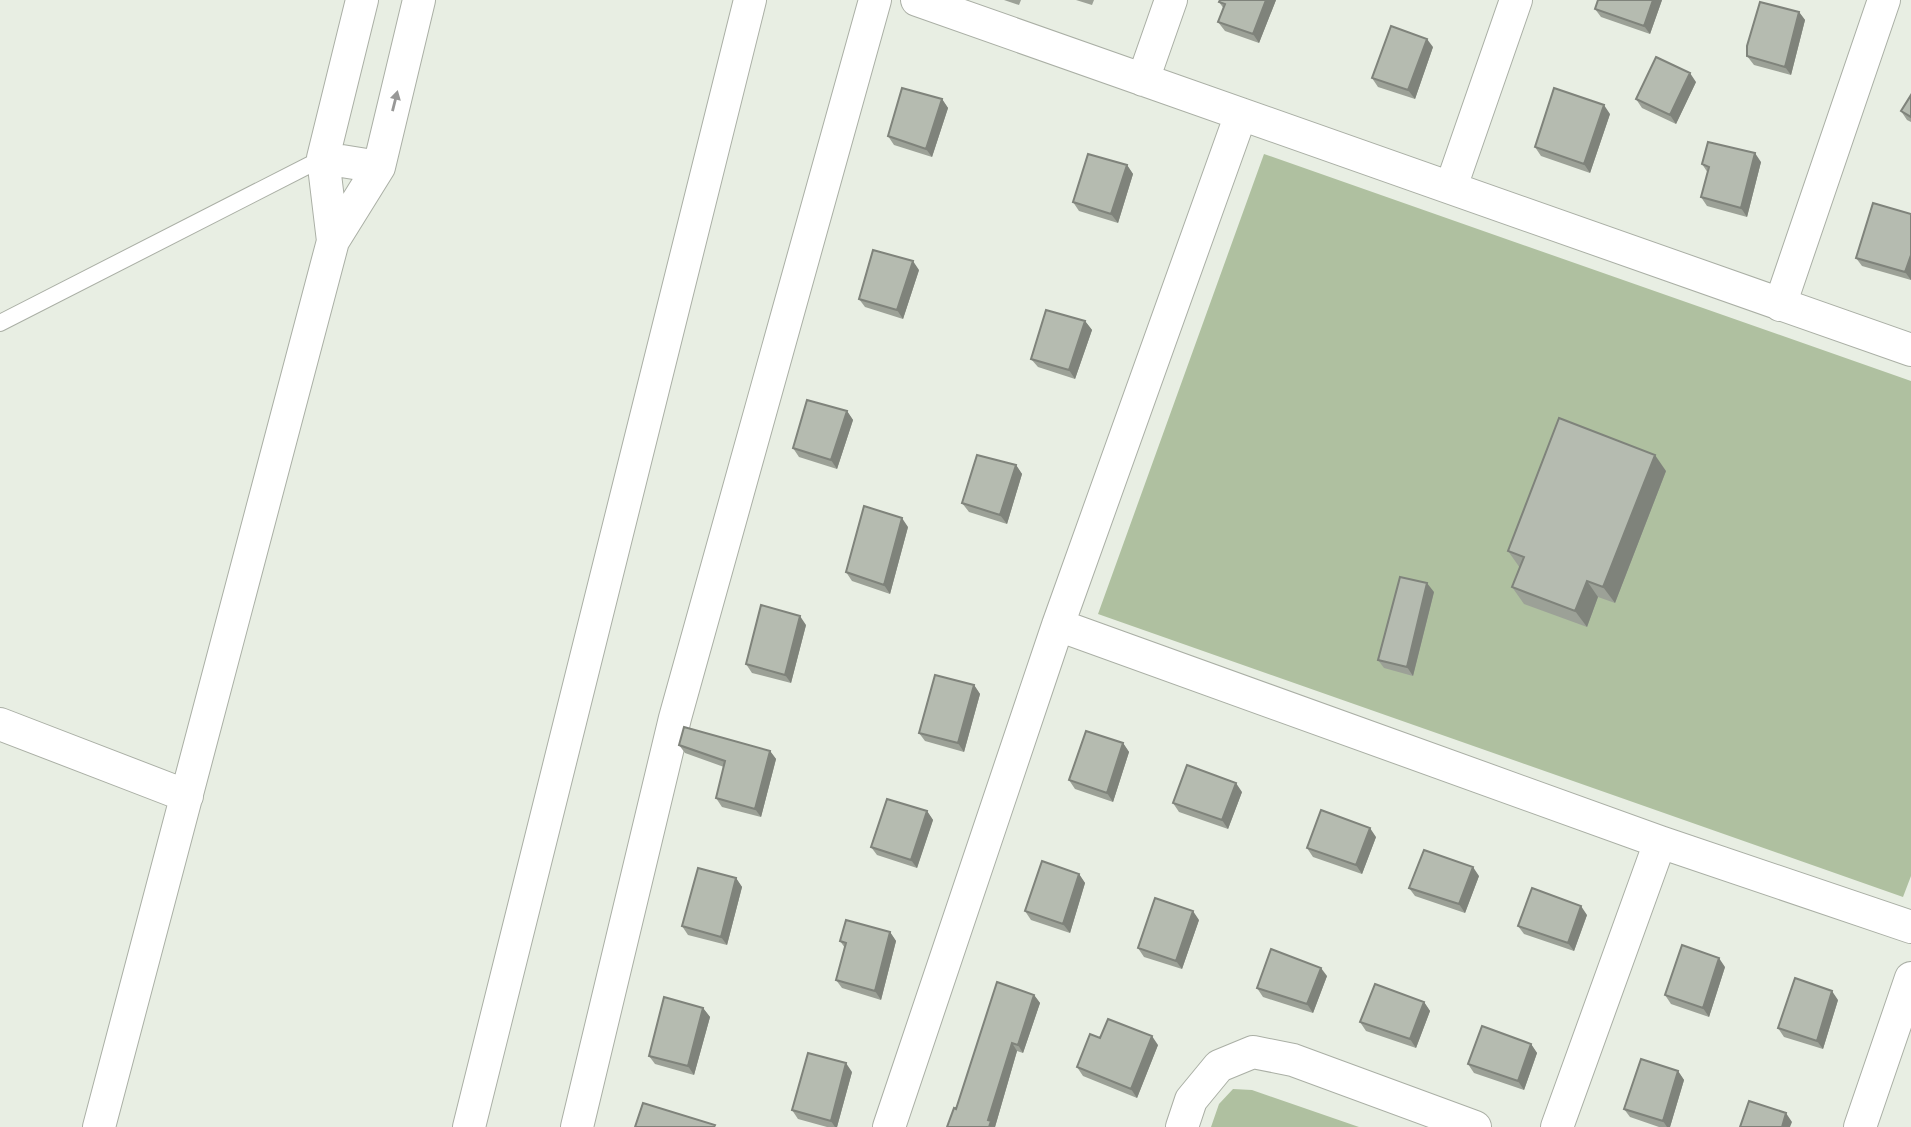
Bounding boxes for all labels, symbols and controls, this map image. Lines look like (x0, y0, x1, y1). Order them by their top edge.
one-way arrow (390, 90, 401, 112)

